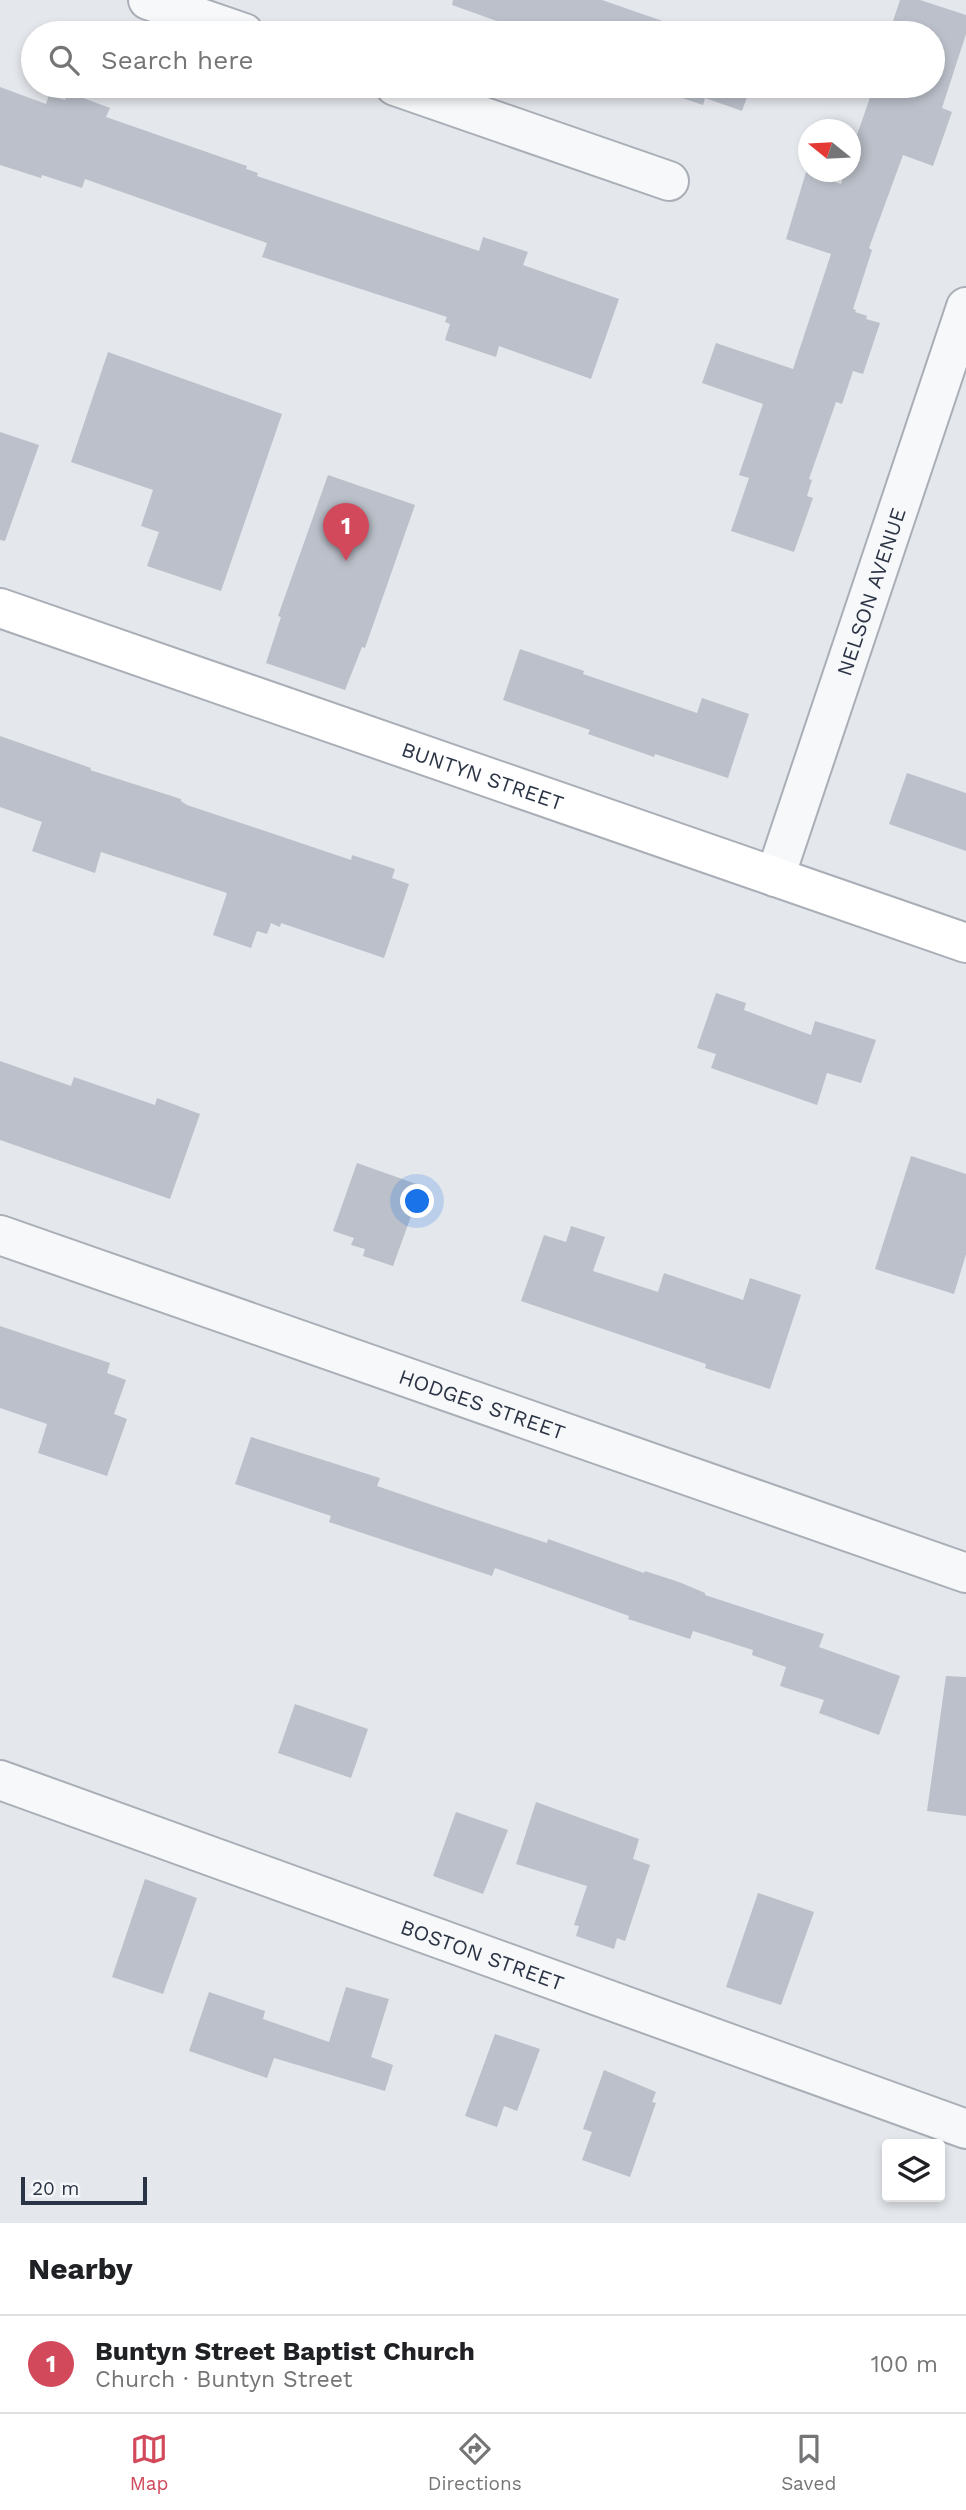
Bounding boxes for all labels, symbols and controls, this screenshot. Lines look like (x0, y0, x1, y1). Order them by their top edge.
search box (21, 21, 945, 98)
icon: search (45, 41, 83, 79)
text: Search here (101, 45, 253, 75)
north arrow (798, 119, 861, 182)
pin: 1 (323, 503, 369, 561)
street label: NELSON AVENUE (831, 504, 910, 679)
street label: BUNTYN STREET (398, 736, 567, 815)
your location (400, 1184, 434, 1218)
street label: HODGES STREET (396, 1363, 569, 1444)
street label: BOSTON STREET (397, 1913, 568, 1995)
map controls (882, 2139, 945, 2202)
button: layers (882, 2139, 945, 2202)
scale bar (21, 2174, 147, 2206)
text: 20 m (32, 2177, 79, 2200)
text: Nearby (28, 2251, 133, 2286)
text: Buntyn Street Baptist Church (95, 2336, 475, 2366)
text: 1 (46, 2351, 56, 2378)
text: 100 m (871, 2351, 938, 2378)
text: Church · Buntyn Street (95, 2366, 352, 2393)
tab: Map (130, 2430, 168, 2495)
tab: Directions (428, 2430, 522, 2495)
tab: Saved (781, 2430, 836, 2495)

